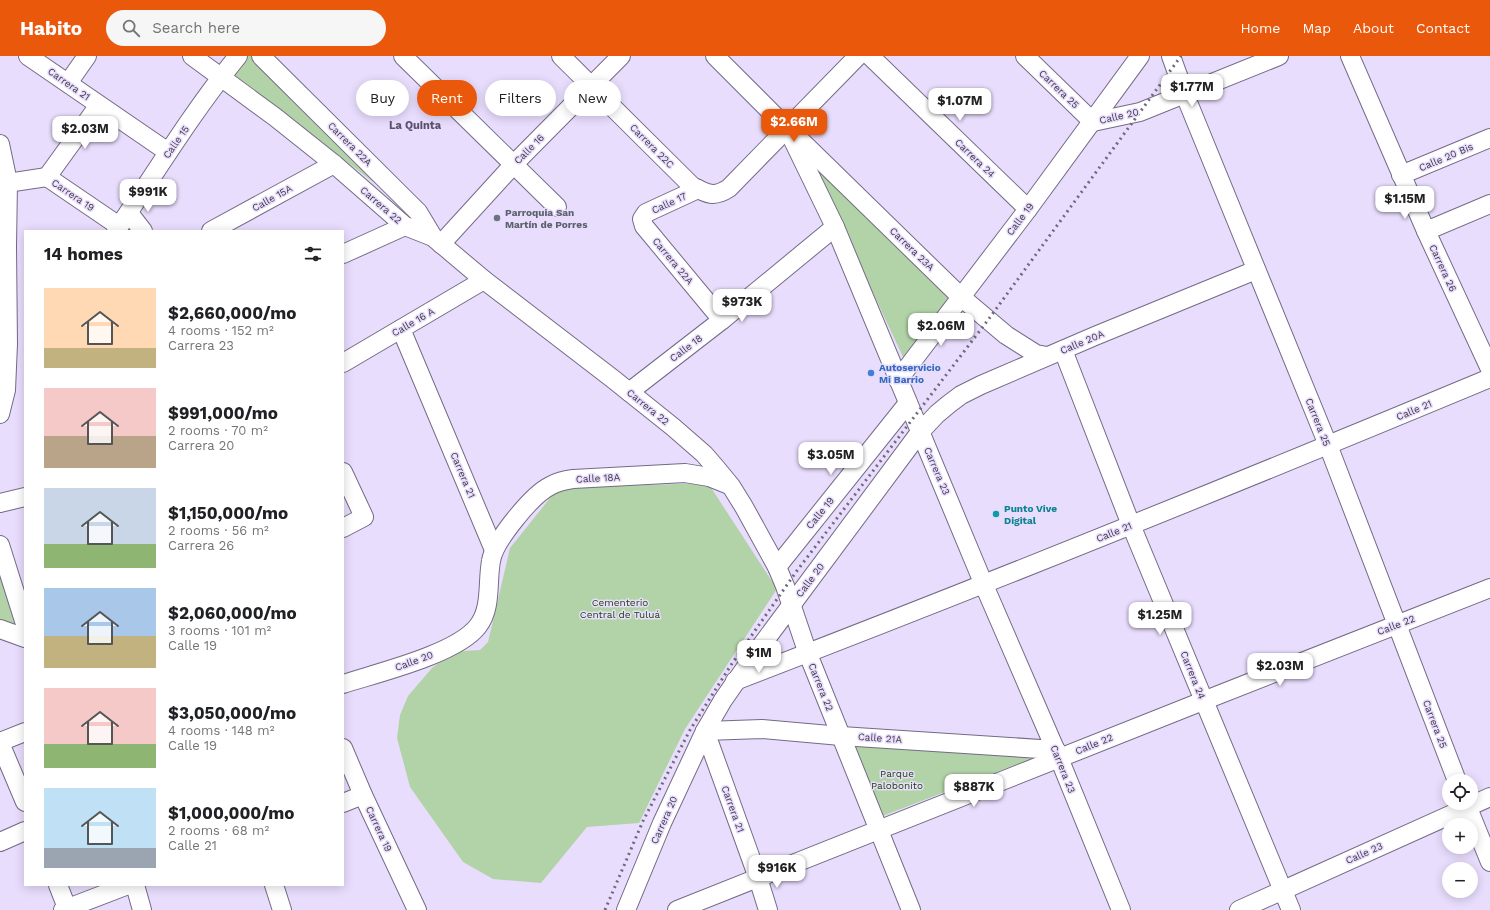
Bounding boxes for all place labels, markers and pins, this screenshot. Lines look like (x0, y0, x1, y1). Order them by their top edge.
pin: $1.77M (1159, 74, 1225, 108)
pin: $1.07M (927, 88, 993, 122)
pin: $2.66M (761, 109, 827, 143)
pin: $2.03M (52, 116, 118, 150)
pin: $991K (120, 179, 176, 213)
pin: $1.15M (1372, 186, 1438, 220)
place label: Parroquia San Martín de Porres (505, 207, 588, 230)
marker: Parroquia San Martín de Porres (492, 213, 502, 223)
pin: $973K (714, 289, 770, 323)
pin: $2.06M (908, 313, 974, 347)
place label: Autoservicio Mi Barrio (879, 362, 941, 385)
marker: Autoservicio Mi Barrio (866, 368, 876, 378)
pin: $3.05M (798, 442, 864, 476)
place label: Punto Vive Digital (1004, 503, 1057, 526)
marker: Punto Vive Digital (991, 509, 1001, 519)
pin: $1.25M (1127, 602, 1193, 636)
pin: $1M (740, 640, 778, 674)
pin: $2.03M (1247, 653, 1313, 687)
pin: $887K (946, 774, 1002, 808)
pin: $916K (749, 855, 805, 889)

